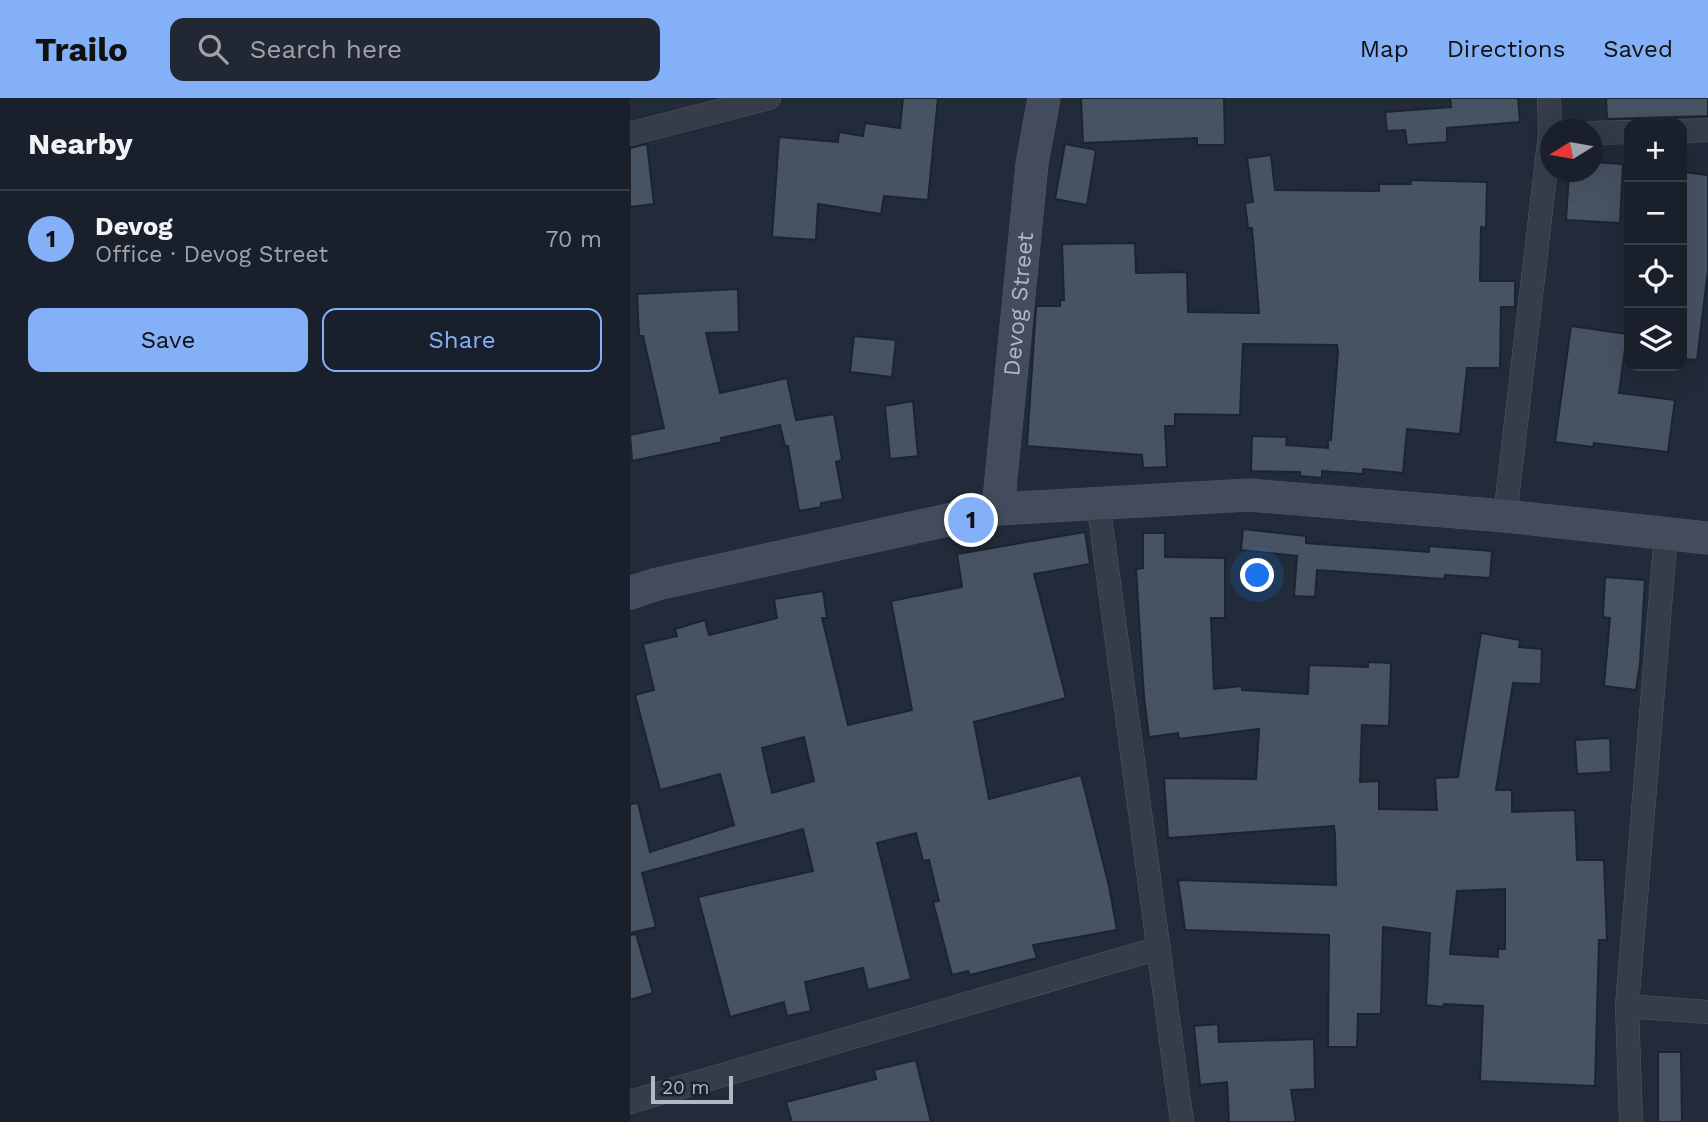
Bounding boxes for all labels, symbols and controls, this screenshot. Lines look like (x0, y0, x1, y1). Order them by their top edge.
search box (170, 18, 660, 81)
text: Trailo (35, 30, 128, 69)
icon: search (194, 30, 232, 68)
text: Search here (250, 34, 402, 64)
text: Map (1360, 35, 1409, 63)
text: Directions (1447, 35, 1565, 63)
text: Saved (1603, 35, 1673, 63)
north arrow (1540, 119, 1603, 182)
map controls (1624, 119, 1687, 371)
button: + (1624, 119, 1687, 182)
text: Nearby (28, 126, 133, 161)
button: − (1624, 182, 1687, 245)
text: Devog (95, 211, 173, 241)
text: 1 (46, 226, 56, 253)
text: 70 m (545, 226, 602, 253)
street label: Devog Street (998, 230, 1039, 377)
text: Office · Devog Street (95, 241, 328, 268)
button: locate (1624, 245, 1687, 308)
button: Save (28, 308, 308, 372)
button: Share (322, 308, 602, 372)
button: layers (1624, 308, 1687, 371)
pin: 1 (948, 494, 994, 546)
your location (1240, 558, 1274, 592)
scale bar (651, 1073, 733, 1105)
text: 20 m (662, 1076, 709, 1099)

